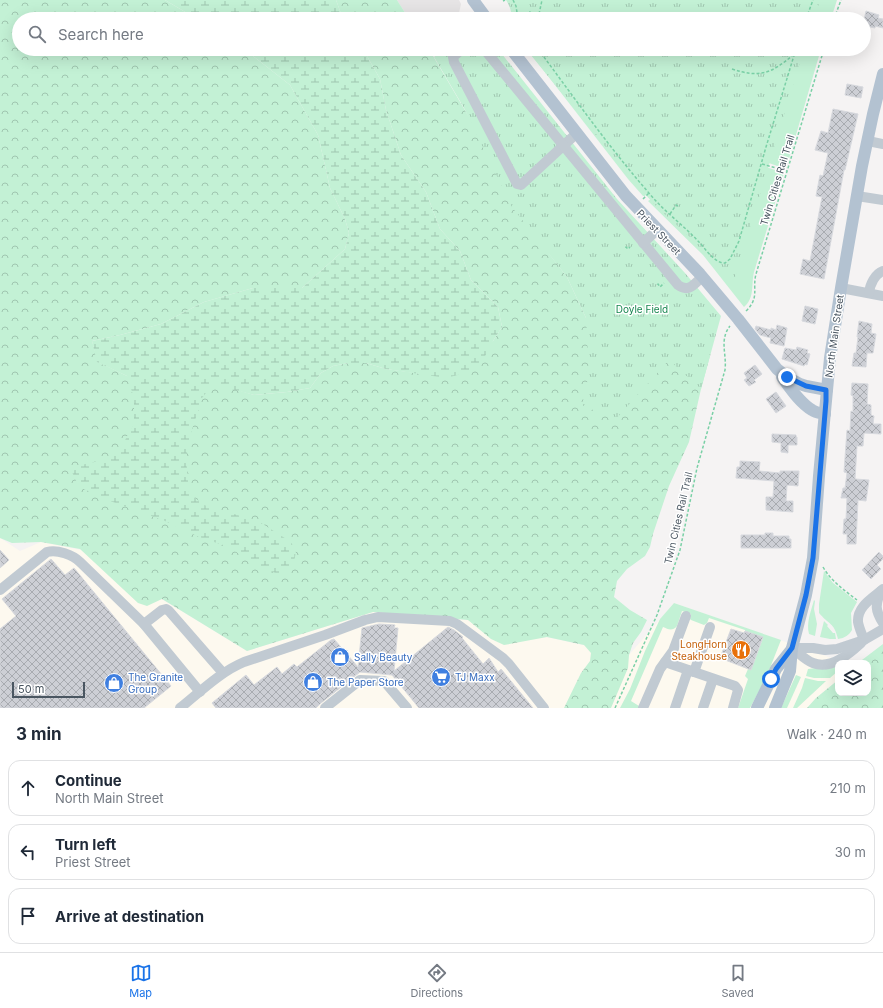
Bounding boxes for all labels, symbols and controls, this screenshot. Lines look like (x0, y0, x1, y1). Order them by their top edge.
search box (12, 12, 871, 56)
icon: search (26, 23, 48, 45)
text: Search here (58, 25, 144, 44)
street label: Twin Cities Rail Trail (757, 133, 797, 227)
street label: Priest Street (634, 207, 684, 258)
street label: North Main Street (822, 293, 846, 378)
park label: Doyle Field (616, 303, 668, 315)
route end (778, 368, 796, 386)
street label: Twin Cities Rail Trail (662, 471, 694, 565)
place label: LongHorn Steakhouse (671, 638, 727, 662)
restaurant icon: LongHorn Steakhouse (730, 639, 752, 661)
shop icon: Sally Beauty (329, 646, 351, 668)
place label: Sally Beauty (354, 651, 413, 663)
map controls (835, 660, 871, 696)
button: layers (835, 660, 871, 696)
supermarket icon: TJ Maxx (430, 666, 452, 688)
route start (762, 670, 780, 688)
place label: The Granite Group (128, 671, 183, 695)
shop icon: The Paper Store (302, 671, 324, 693)
place label: TJ Maxx (455, 671, 495, 683)
shop icon: The Granite Group (103, 672, 125, 694)
place label: The Paper Store (327, 676, 404, 688)
scale bar (12, 680, 85, 699)
text: 50 m (18, 682, 44, 696)
text: 3 min (16, 724, 62, 744)
text: Walk · 240 m (787, 726, 867, 742)
text: Continue (55, 771, 122, 790)
icon: ahead (17, 777, 39, 799)
text: 210 m (830, 780, 866, 796)
text: North Main Street (55, 790, 164, 806)
text: Turn left (55, 835, 116, 854)
icon: left (17, 841, 39, 863)
text: 30 m (835, 844, 866, 860)
text: Priest Street (55, 854, 131, 870)
icon: arrive (17, 905, 39, 927)
text: Arrive at destination (55, 907, 204, 926)
tab: Map (129, 962, 152, 1000)
tab: Directions (411, 962, 463, 1000)
tab: Saved (722, 962, 754, 1000)

